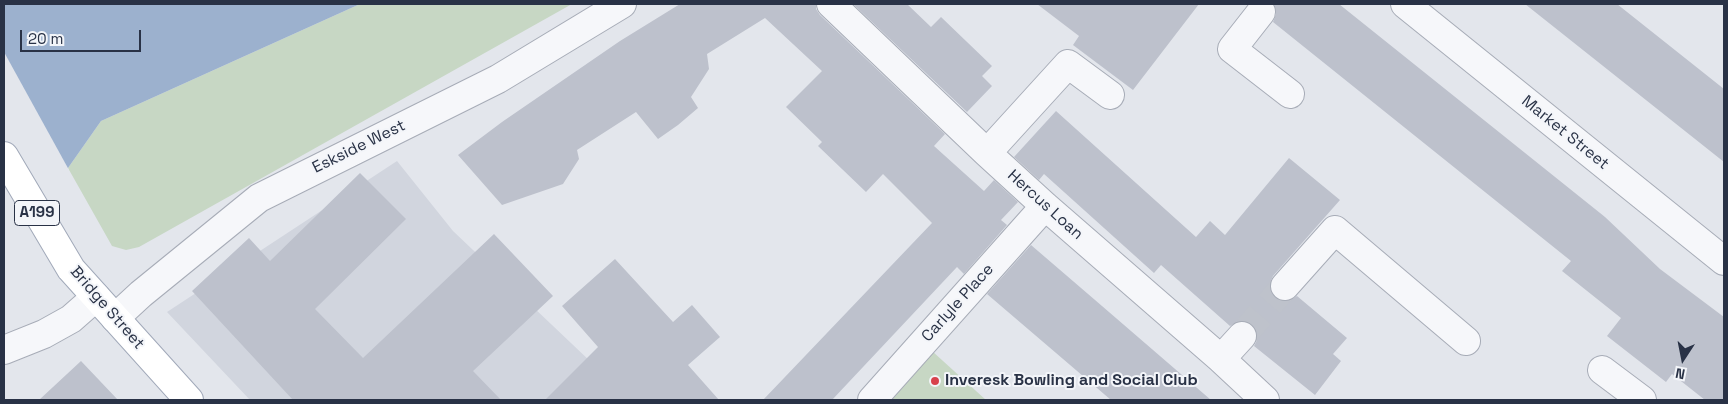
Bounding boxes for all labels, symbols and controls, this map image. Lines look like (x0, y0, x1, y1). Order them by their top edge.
scale bar (22, 20, 144, 52)
text: 20 m (28, 29, 63, 48)
street label: Market Street (1517, 92, 1613, 174)
street label: Eskside West (309, 116, 409, 178)
street label: Hercus Loan (1003, 166, 1087, 244)
road number: A199 (15, 200, 60, 226)
street label: Carlyle Place (918, 260, 998, 346)
street label: Bridge Street (66, 263, 148, 353)
north arrow (1658, 334, 1708, 384)
text: N (1674, 364, 1686, 383)
place label: Inveresk Bowling and Social Club (945, 371, 1198, 391)
marker: Inveresk Bowling and Social Club (929, 375, 941, 387)

